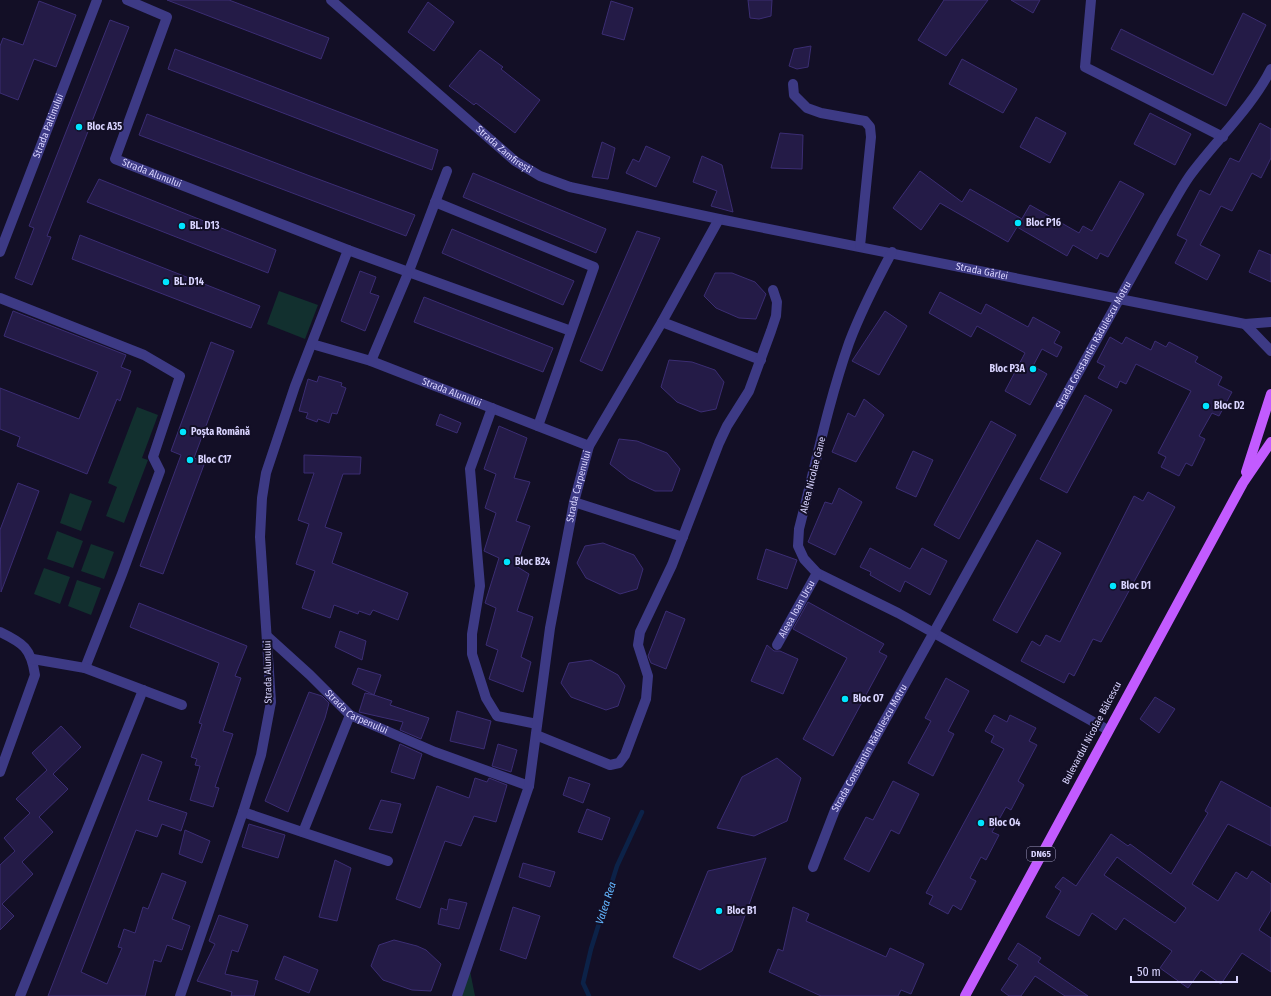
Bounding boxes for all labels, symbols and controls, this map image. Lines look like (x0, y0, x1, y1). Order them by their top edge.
street label: Strada Paltinului (31, 92, 66, 160)
place label: Bloc A35 (87, 121, 122, 133)
marker: Bloc A35 (74, 122, 84, 132)
street label: Strada Zamfirești (473, 123, 535, 176)
street label: Strada Alunului (120, 156, 183, 190)
place label: Bloc P16 (1026, 217, 1061, 229)
marker: Bloc P16 (1013, 218, 1023, 228)
place label: BL. D13 (190, 220, 220, 232)
marker: BL. D13 (177, 221, 187, 231)
street label: Strada Gârlei (955, 260, 1009, 283)
place label: BL. D14 (174, 276, 204, 288)
marker: BL. D14 (161, 277, 171, 287)
street label: Strada Constantin Rădulescu Motru (1053, 279, 1134, 411)
place label: Bloc P3A (990, 363, 1026, 375)
marker: Bloc P3A (1028, 364, 1038, 374)
street label: Strada Alunului (420, 375, 483, 410)
place label: Bloc D2 (1214, 400, 1245, 412)
marker: Bloc D2 (1201, 401, 1211, 411)
place label: Poșta Română (191, 426, 250, 438)
marker: Poșta Română (178, 427, 188, 437)
street label: Aleea Nicolae Gane (798, 435, 828, 515)
street label: Strada Carpenului (564, 449, 594, 523)
place label: Bloc C17 (198, 454, 232, 466)
marker: Bloc C17 (185, 455, 195, 465)
place label: Bloc B24 (515, 556, 550, 568)
marker: Bloc B24 (502, 557, 512, 567)
street label: Aleea Ioan Ursu (776, 578, 818, 640)
place label: Bloc D1 (1121, 580, 1151, 592)
marker: Bloc D1 (1108, 581, 1118, 591)
street label: Strada Alunului (261, 640, 275, 704)
street label: Bulevardul Nicolae Bălcescu (1060, 680, 1124, 786)
street label: Strada Constantin Rădulescu Motru (829, 682, 910, 814)
street label: Strada Carpenului (322, 687, 390, 737)
place label: Bloc O7 (853, 693, 884, 705)
marker: Bloc O7 (840, 694, 850, 704)
place label: Bloc O4 (989, 817, 1021, 829)
marker: Bloc O4 (976, 818, 986, 828)
road number: DN65 (1027, 847, 1055, 861)
water label: Valea Rea (593, 880, 619, 926)
place label: Bloc B1 (727, 905, 756, 917)
marker: Bloc B1 (714, 906, 724, 916)
scale bar (1131, 958, 1237, 984)
text: 50 m (1137, 965, 1161, 979)

